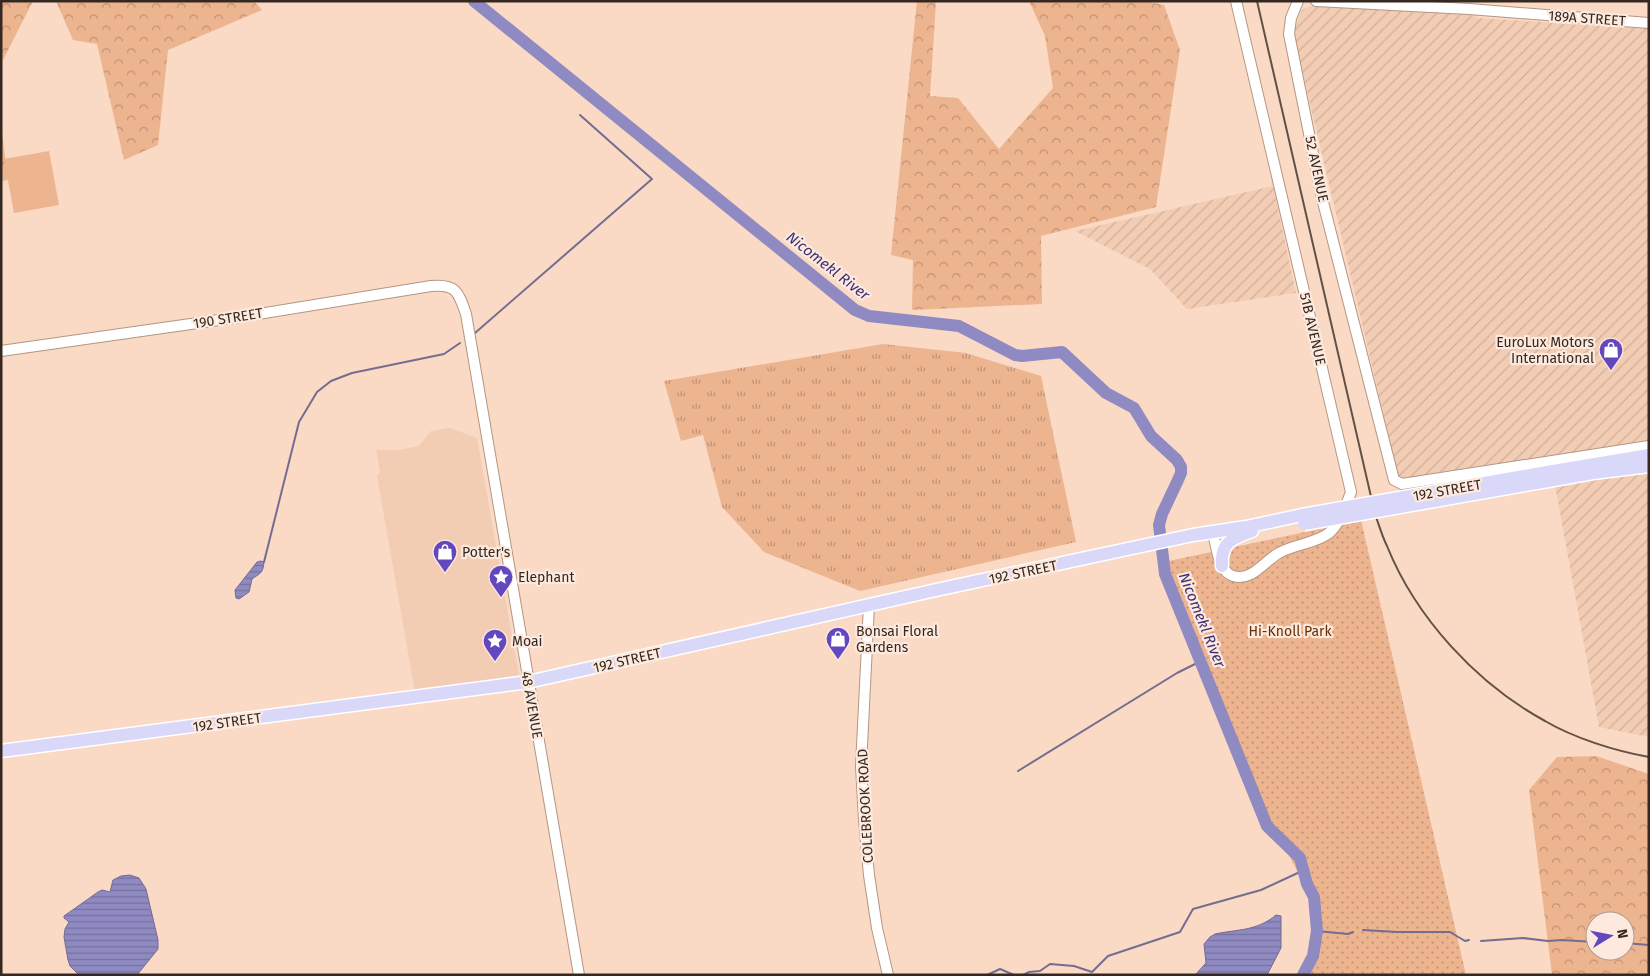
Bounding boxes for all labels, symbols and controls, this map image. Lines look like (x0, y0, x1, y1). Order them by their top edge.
street label: 189A STREET (1548, 7, 1627, 30)
street label: 52 AVENUE (1301, 135, 1332, 204)
water label: Nicomekl River (783, 228, 874, 305)
street label: 51B AVENUE (1296, 291, 1329, 367)
street label: 190 STREET (192, 304, 265, 332)
place label: EuroLux Motors International (1496, 334, 1594, 367)
shop icon: EuroLux Motors International (1598, 337, 1624, 371)
street label: 192 STREET (1412, 476, 1483, 505)
shop icon: Potter's (432, 539, 458, 573)
place label: Potter's (462, 544, 511, 561)
street label: 192 STREET (988, 557, 1059, 588)
place icon: Elephant (488, 564, 514, 598)
place label: Elephant (518, 569, 575, 586)
water label: Nicomekl River (1175, 570, 1230, 671)
place label: Bonsai Floral Gardens (856, 623, 938, 656)
park label: Hi-Knoll Park (1248, 623, 1332, 640)
shop icon: Bonsai Floral Gardens (825, 626, 851, 660)
place icon: Moai (482, 628, 508, 662)
place label: Moai (512, 633, 543, 650)
street label: 192 STREET (592, 644, 663, 677)
street label: 48 AVENUE (517, 670, 546, 740)
street label: 192 STREET (192, 709, 263, 736)
street label: COLEBROOK ROAD (854, 748, 877, 864)
north arrow (1585, 911, 1635, 961)
text: N (1613, 928, 1631, 940)

